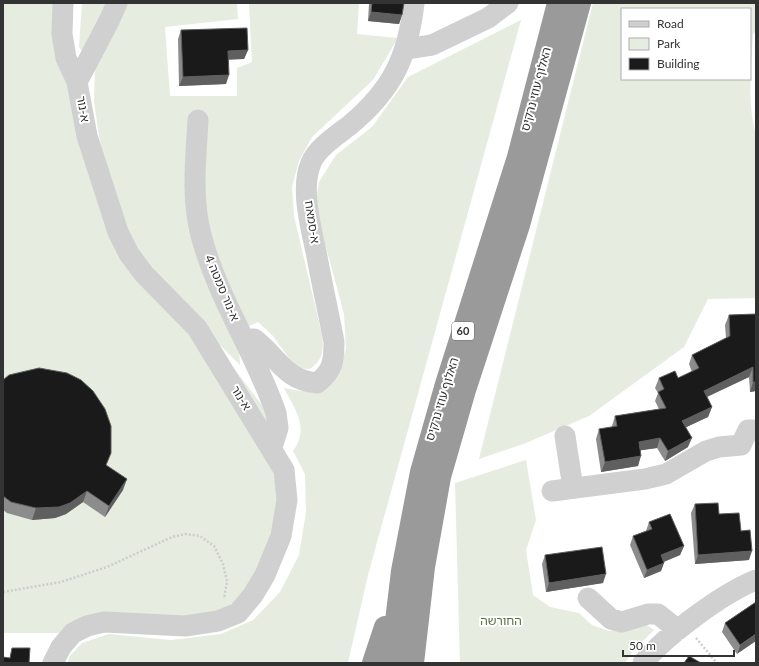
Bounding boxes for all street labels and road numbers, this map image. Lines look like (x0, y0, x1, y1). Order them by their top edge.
street label: האלוף עוזי נרקיס (517, 45, 554, 132)
street label: א-נור (74, 95, 93, 124)
street label: א-סמאח (302, 199, 323, 245)
street label: א-נור סמטה 4 (202, 253, 243, 323)
road number: 60 (452, 322, 474, 340)
street label: האלוף עוזי נרקיס (422, 355, 461, 442)
street label: א-נור (228, 383, 255, 413)

